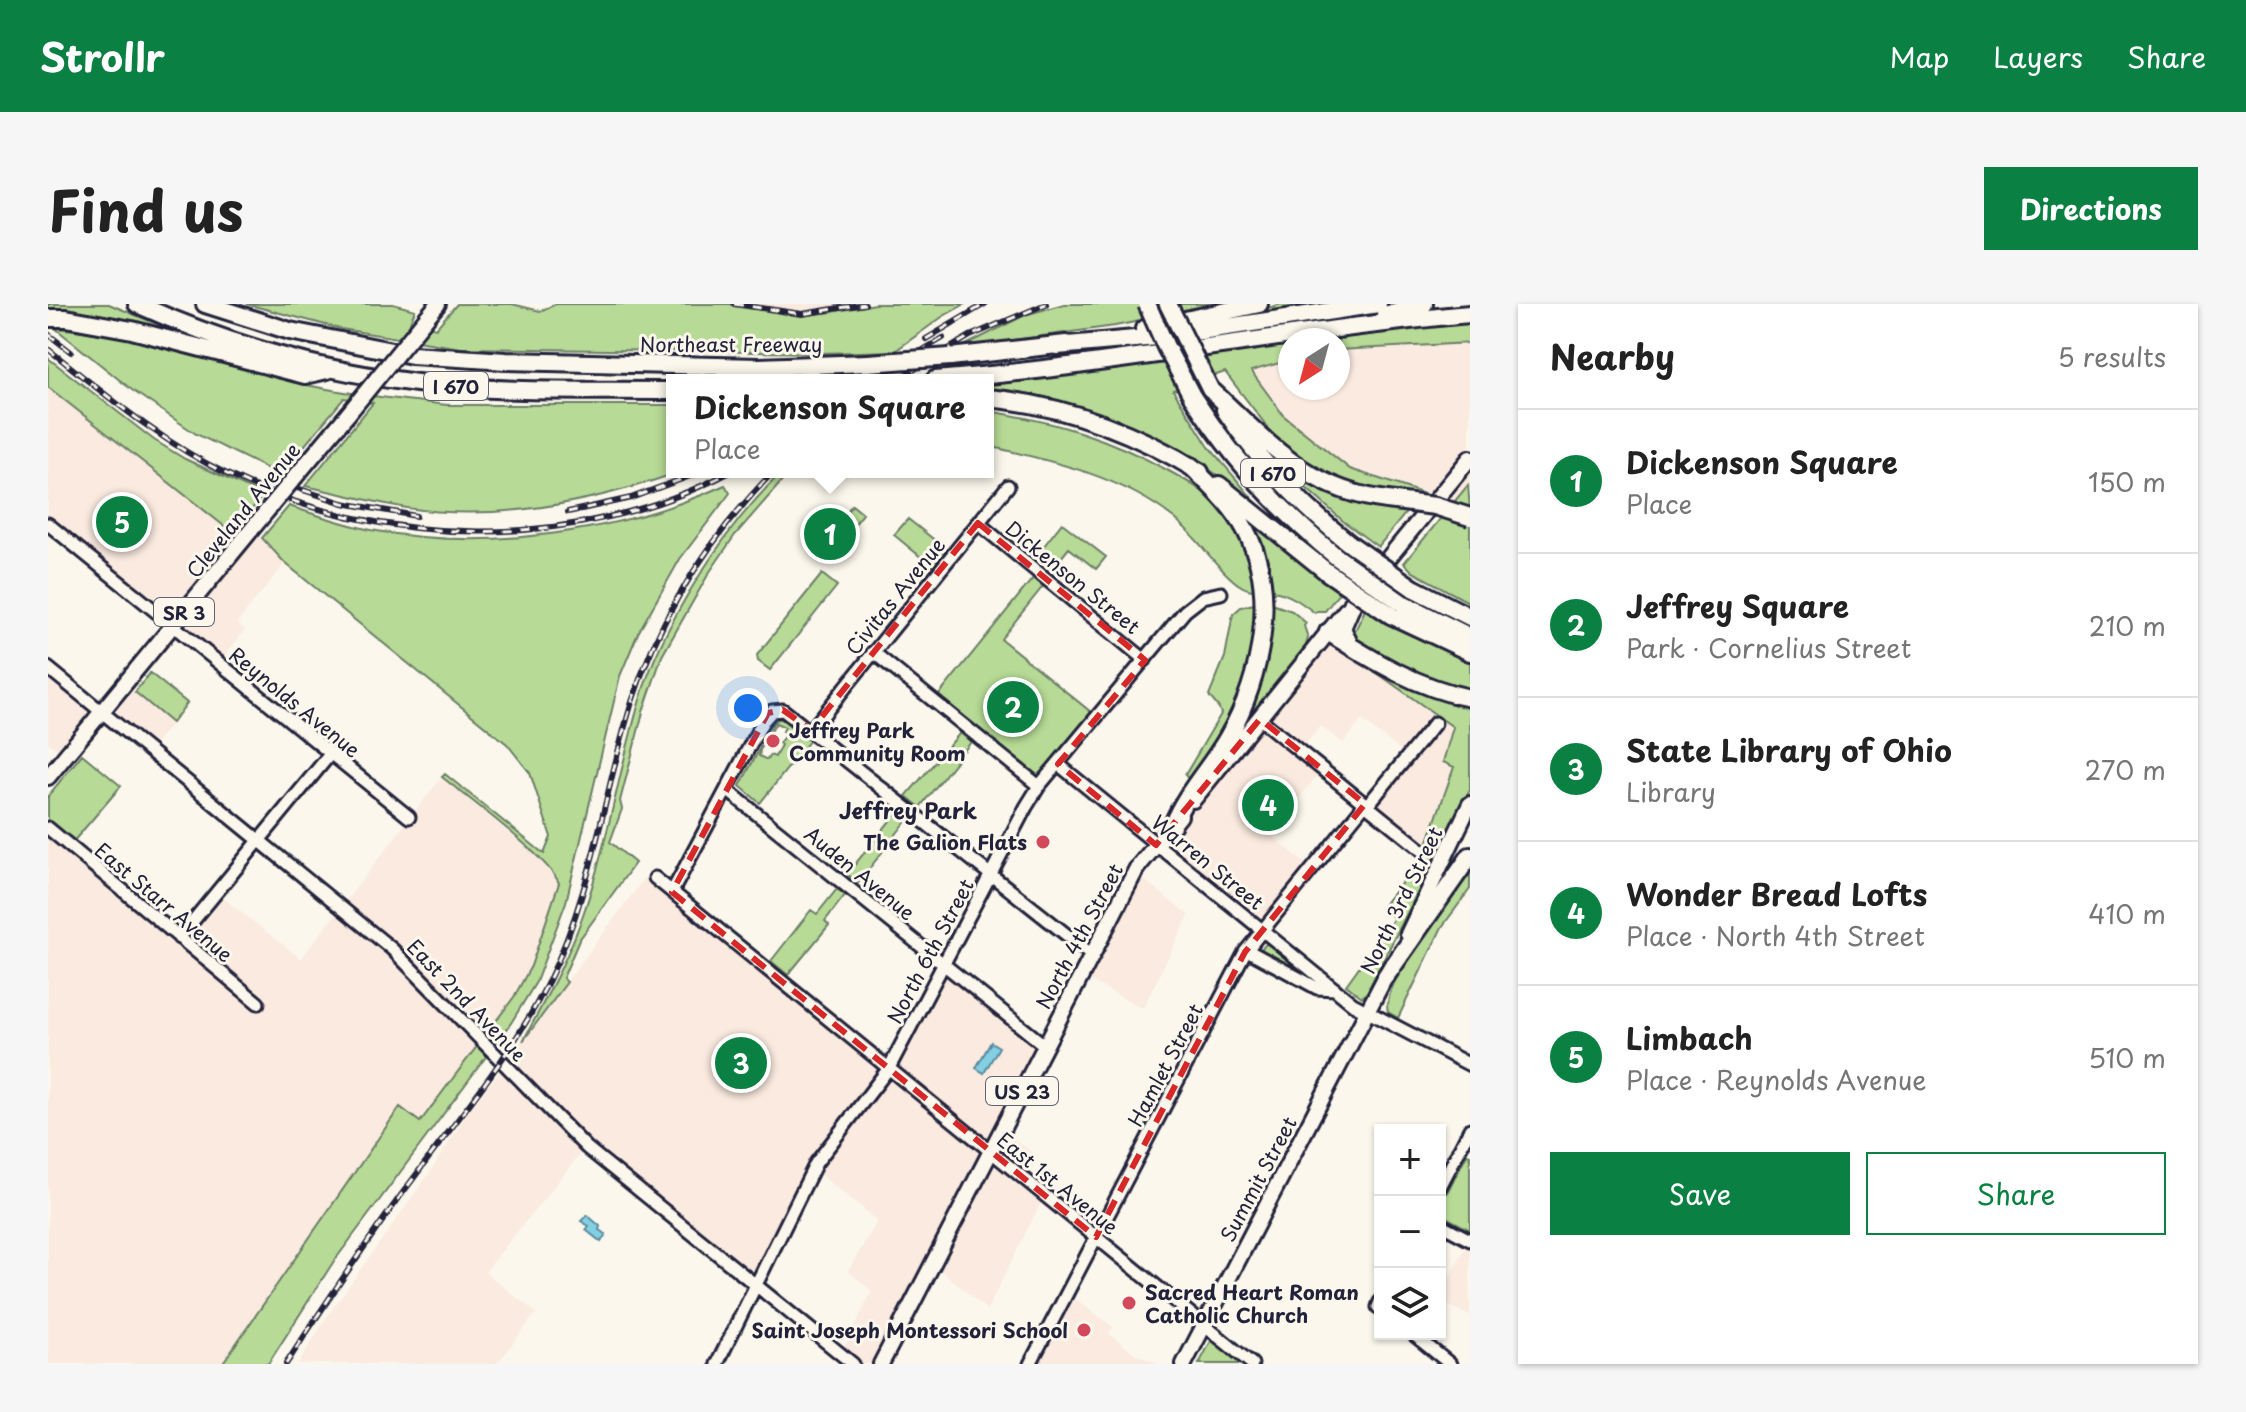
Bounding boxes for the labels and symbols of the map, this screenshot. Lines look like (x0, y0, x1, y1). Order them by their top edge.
north arrow (1278, 328, 1350, 400)
street label: Northeast Freeway (640, 329, 822, 359)
road number: I 670 (424, 372, 488, 400)
street label: Cleveland Avenue (179, 436, 307, 584)
road number: I 670 (1241, 459, 1305, 487)
pin: 5 (96, 492, 148, 552)
pin: 1 (804, 504, 856, 564)
street label: Dickenson Street (999, 513, 1147, 641)
street label: Civitas Avenue (838, 531, 952, 661)
road number: SR 3 (154, 598, 214, 626)
street label: Reynolds Avenue (223, 640, 367, 764)
pin: 2 (987, 677, 1039, 737)
your location (728, 688, 768, 728)
place label: Jeffrey Park Community Room (789, 715, 966, 768)
marker: Jeffrey Park Community Room (764, 732, 782, 750)
pin: 4 (1242, 775, 1294, 835)
district label: Jeffrey Park (839, 793, 977, 826)
street label: Warren Street (1145, 807, 1271, 917)
street label: Auden Avenue (798, 819, 922, 927)
street label: North 3rd Street (1352, 821, 1450, 979)
place label: The Galion Flats (863, 827, 1027, 857)
marker: The Galion Flats (1034, 833, 1052, 851)
street label: East Starr Avenue (88, 835, 240, 969)
street label: North 4th Street (1028, 858, 1130, 1014)
street label: North 6th Street (879, 873, 981, 1029)
street label: East 2nd Avenue (401, 932, 534, 1068)
street label: Hamlet Street (1120, 998, 1210, 1132)
pin: 3 (715, 1033, 767, 1093)
road number: US 23 (986, 1077, 1058, 1105)
street label: Summit Street (1212, 1111, 1304, 1247)
street label: East 1st Avenue (991, 1125, 1125, 1241)
place label: Sacred Heart Roman Catholic Church (1145, 1277, 1359, 1330)
marker: Sacred Heart Roman Catholic Church (1120, 1294, 1138, 1312)
place label: Saint Joseph Montessori School (752, 1315, 1068, 1345)
marker: Saint Joseph Montessori School (1075, 1321, 1093, 1339)

